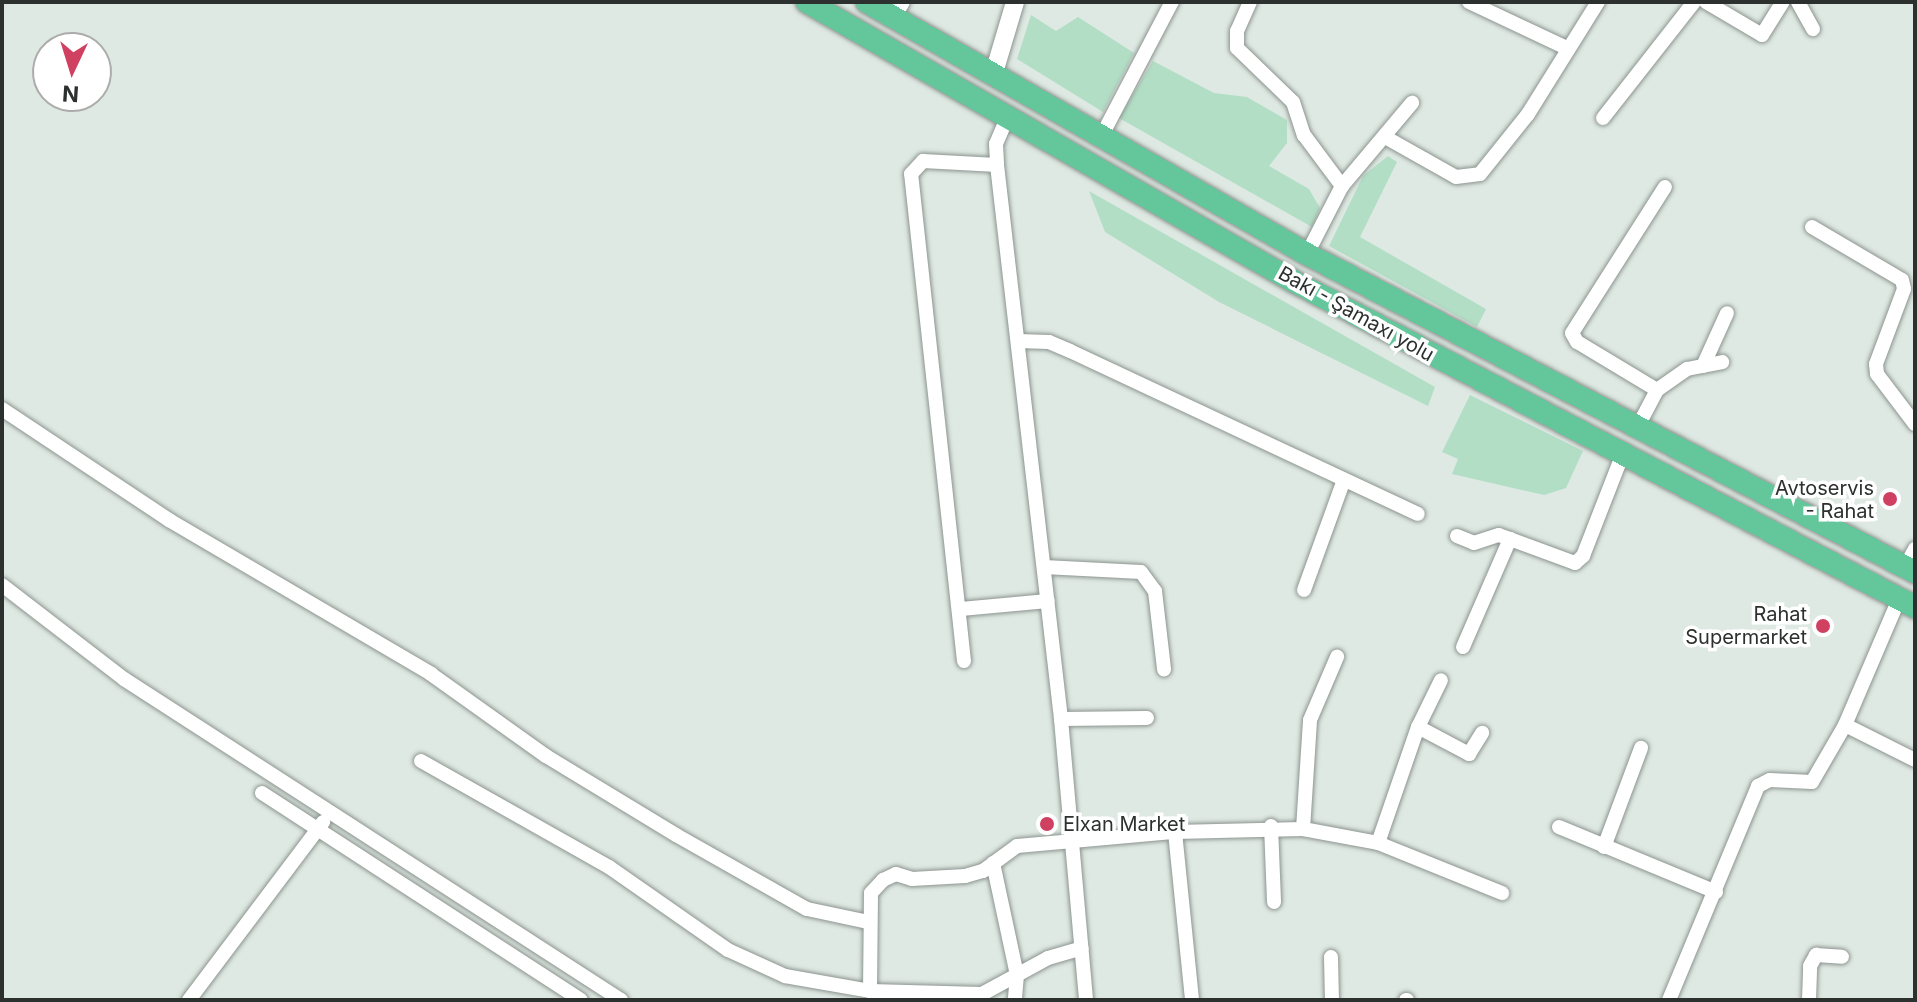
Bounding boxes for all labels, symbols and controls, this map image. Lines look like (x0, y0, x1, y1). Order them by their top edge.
north arrow (32, 32, 112, 112)
text: N (61, 80, 80, 108)
street label: Bakı - Şamaxı yolu (1274, 261, 1438, 367)
place label: Avtoservis - Rahat (1775, 476, 1874, 523)
marker: Avtoservis - Rahat (1881, 490, 1899, 508)
place label: Rahat Supermarket (1685, 602, 1807, 649)
marker: Rahat Supermarket (1814, 617, 1832, 635)
place label: Elxan Market (1063, 812, 1185, 836)
marker: Elxan Market (1038, 815, 1056, 833)

